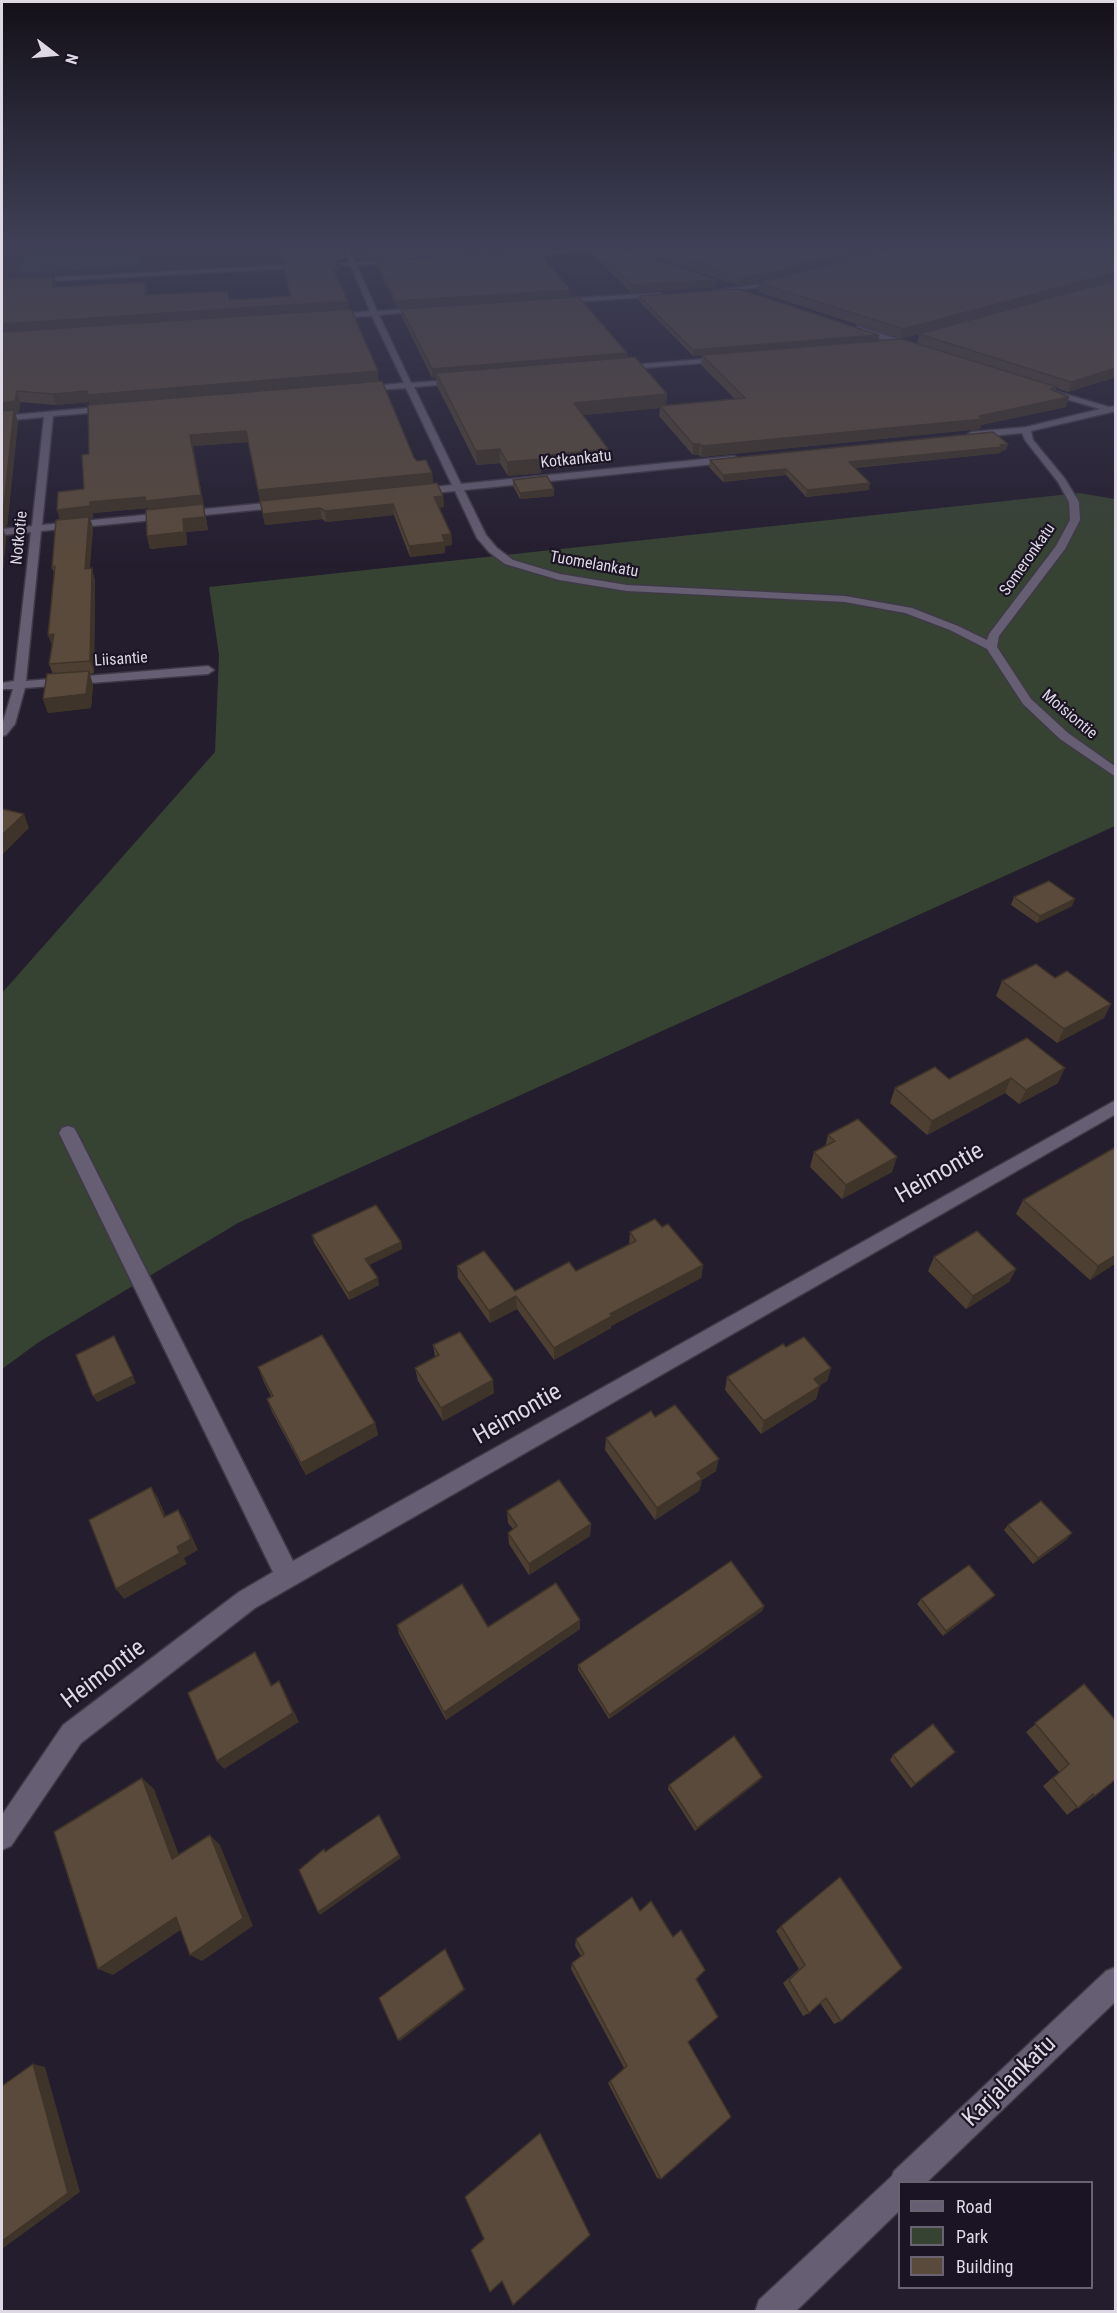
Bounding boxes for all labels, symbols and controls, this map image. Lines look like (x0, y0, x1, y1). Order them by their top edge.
north arrow (24, 24, 84, 84)
text: N (61, 52, 82, 66)
street label: Kotkankatu (540, 447, 612, 473)
street label: Notkotie (8, 510, 32, 566)
street label: Someronkatu (996, 520, 1060, 600)
street label: Tuomelankatu (548, 548, 640, 582)
street label: Liisantie (94, 649, 148, 671)
street label: Moisiontie (1037, 686, 1101, 744)
street label: Heimontie (891, 1137, 989, 1211)
street label: Heimontie (469, 1378, 567, 1452)
street label: Heimontie (57, 1634, 151, 1716)
street label: Karjalankatu (957, 2031, 1063, 2133)
legend (898, 2181, 1093, 2289)
text: Road (956, 2196, 992, 2217)
text: Park (956, 2226, 988, 2247)
text: Building (956, 2256, 1013, 2277)

